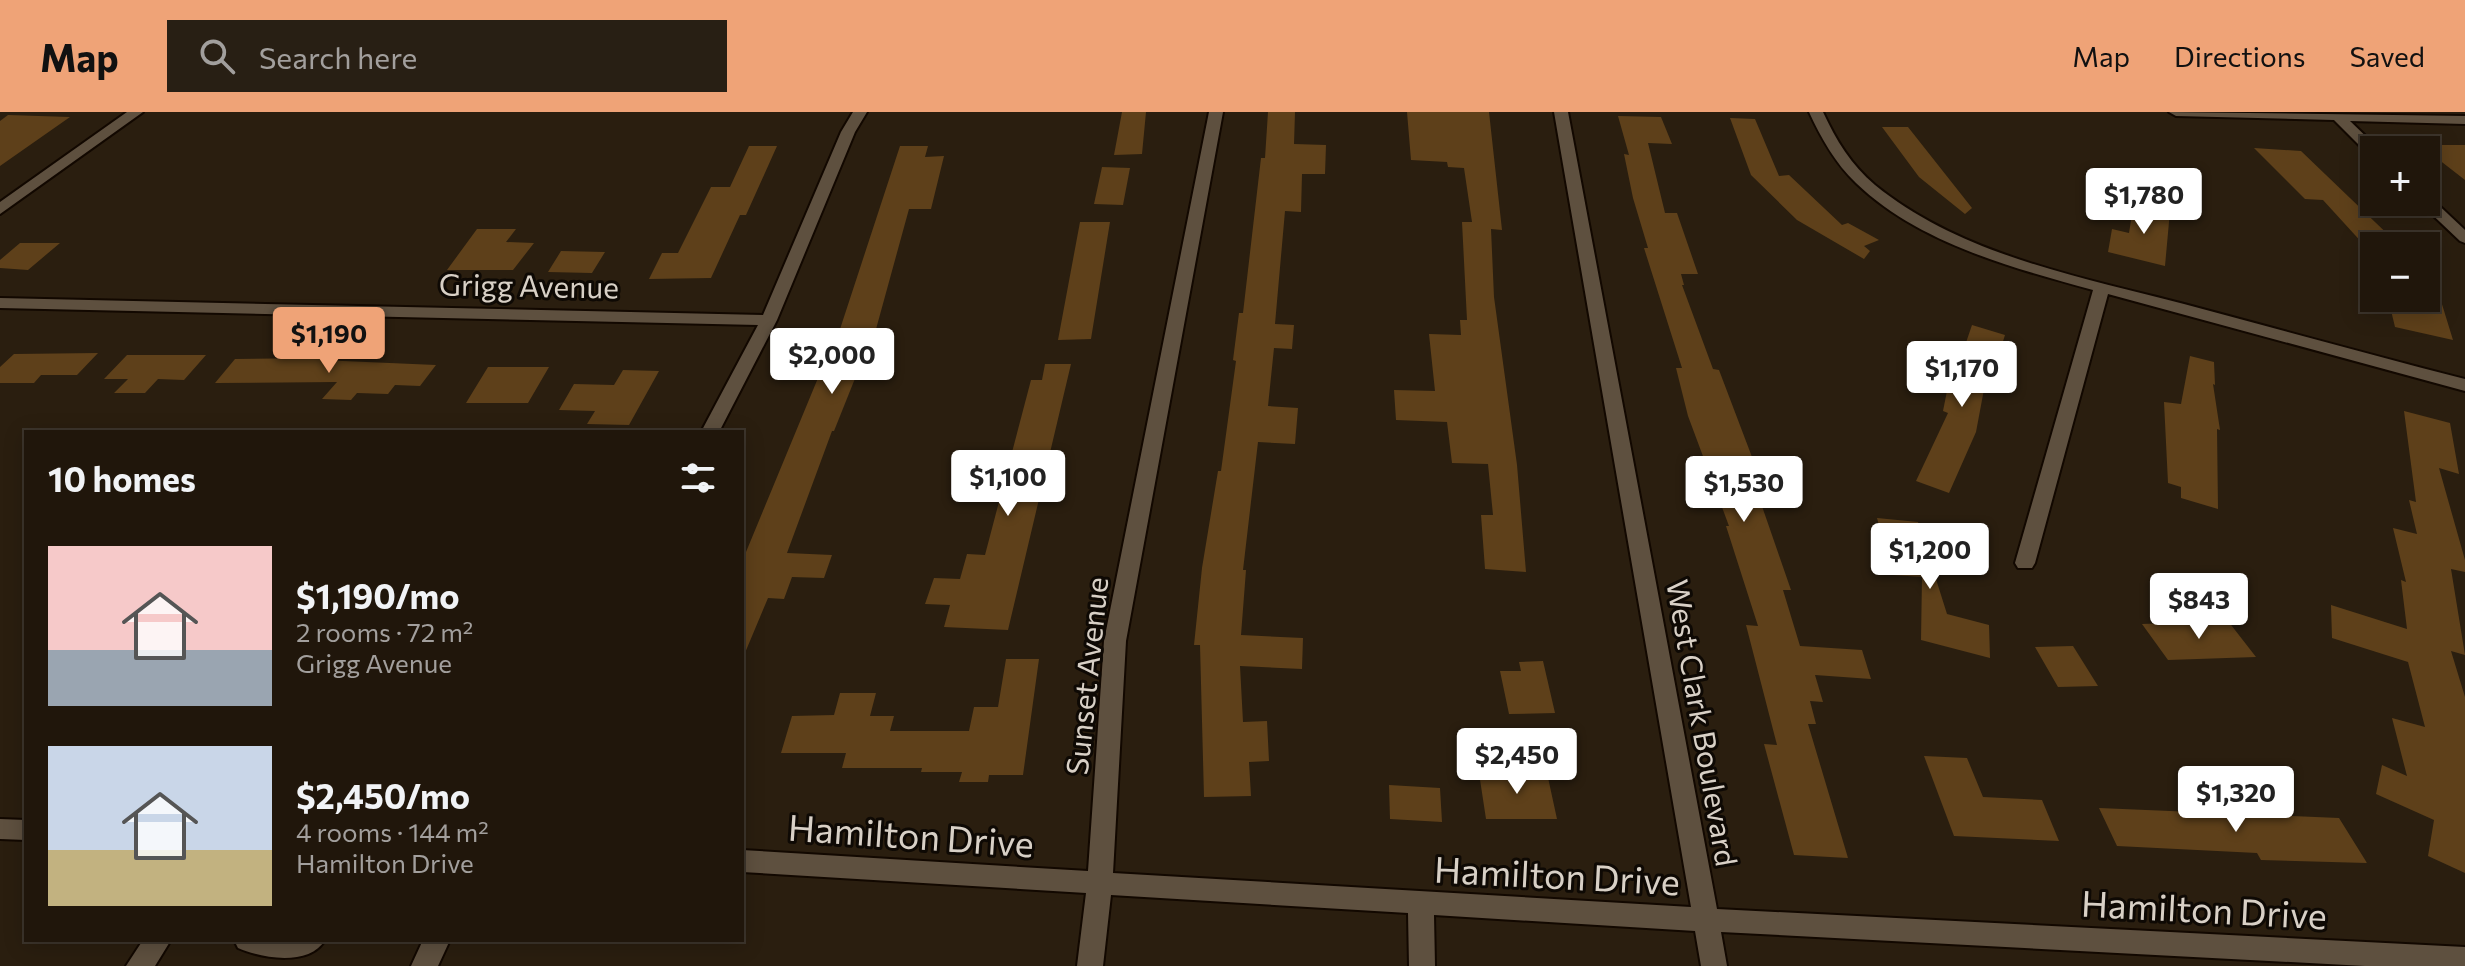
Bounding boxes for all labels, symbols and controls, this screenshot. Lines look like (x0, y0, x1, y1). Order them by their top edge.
search box (167, 20, 727, 92)
text: Map (40, 33, 119, 80)
icon: search (195, 34, 239, 78)
text: Search here (259, 38, 417, 75)
text: Map (2072, 39, 2130, 73)
text: Directions (2174, 39, 2305, 73)
text: Saved (2349, 39, 2425, 73)
map controls (2360, 136, 2440, 312)
button: + (2360, 136, 2440, 216)
pin: $1,780 (2079, 168, 2209, 236)
text: $1,780 (2104, 178, 2184, 209)
button: − (2360, 232, 2440, 312)
street label: Grigg Avenue (439, 264, 619, 305)
pin: $1,190 (264, 307, 394, 375)
text: $1,190 (291, 317, 367, 348)
pin: $2,000 (767, 328, 897, 396)
text: $2,000 (788, 338, 876, 369)
pin: $1,170 (1897, 341, 2027, 409)
text: $1,170 (1925, 351, 1999, 382)
pin: $1,100 (943, 450, 1073, 518)
icon: filters (676, 456, 720, 500)
pin: $1,530 (1679, 456, 1809, 524)
text: 10 homes (48, 457, 196, 499)
text: $1,100 (969, 460, 1047, 491)
text: $1,530 (1704, 466, 1784, 497)
pin: $1,200 (1865, 523, 1995, 591)
text: $1,200 (1889, 533, 1971, 564)
pin: $843 (2152, 573, 2246, 641)
text: $1,190/mo (296, 574, 459, 616)
street label: Sunset Avenue (1057, 575, 1114, 777)
street label: West Clark Boulevard (1660, 576, 1747, 869)
icon: home (112, 578, 208, 674)
text: $843 (2168, 583, 2230, 614)
text: 2 rooms · 72 m² (296, 616, 473, 647)
text: Grigg Avenue (296, 647, 452, 678)
pin: $2,450 (1452, 728, 1582, 796)
text: $2,450 (1475, 738, 1559, 769)
pin: $1,320 (2171, 766, 2301, 834)
text: $2,450/mo (296, 774, 470, 816)
text: $1,320 (2196, 776, 2276, 807)
icon: home (112, 778, 208, 874)
street label: Hamilton Drive (787, 803, 1035, 865)
text: 4 rooms · 144 m² (296, 816, 489, 847)
street label: Hamilton Drive (1433, 846, 1681, 902)
text: Hamilton Drive (296, 847, 474, 878)
street label: Hamilton Drive (2080, 880, 2328, 936)

